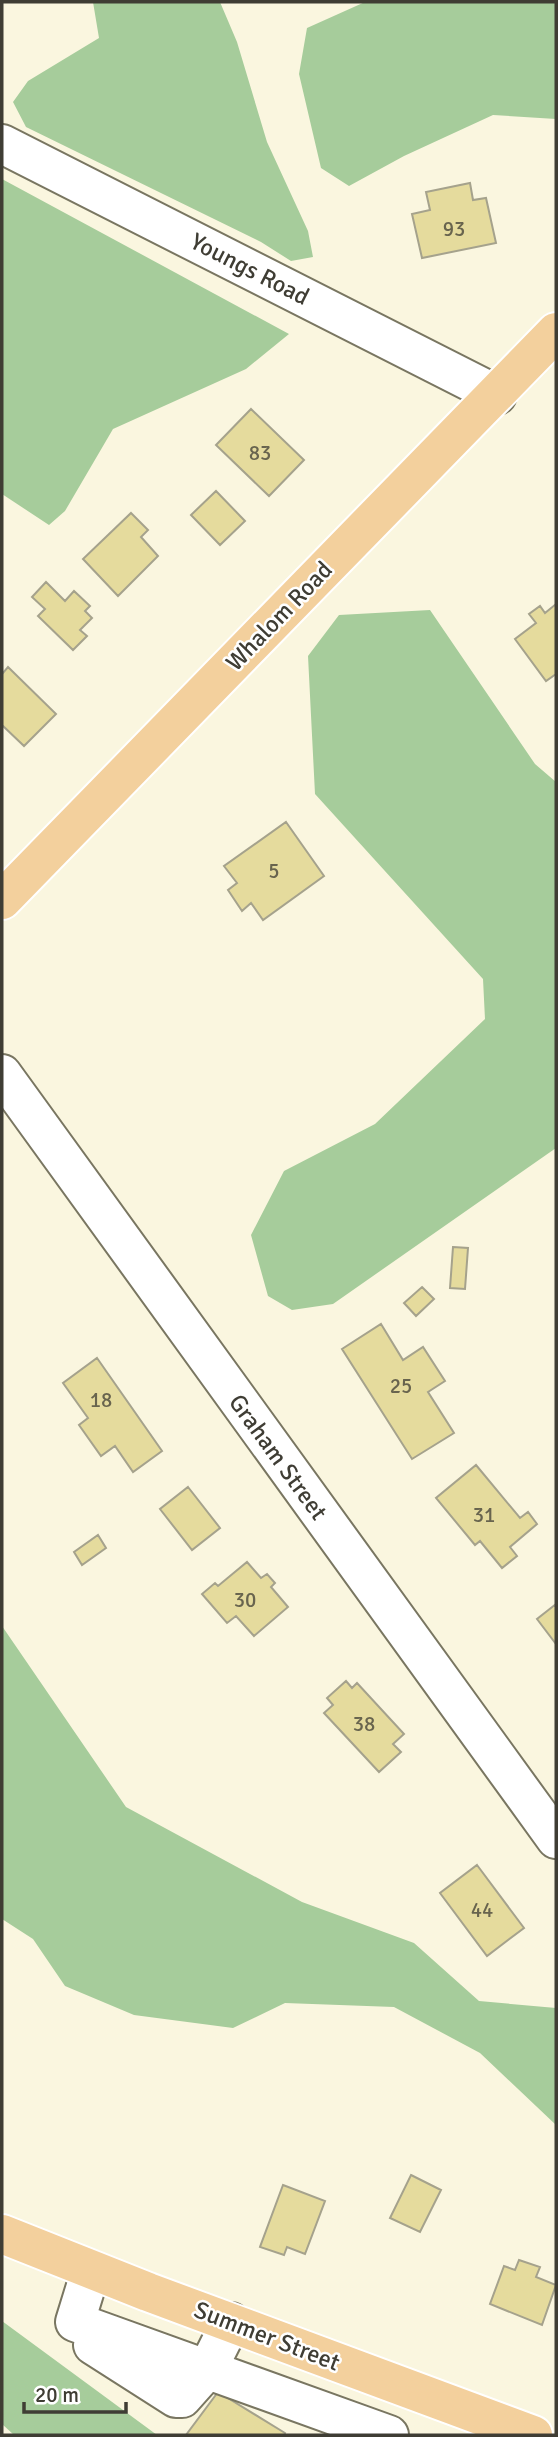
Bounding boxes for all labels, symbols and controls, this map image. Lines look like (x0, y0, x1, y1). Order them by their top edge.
house number: 93 (443, 216, 465, 242)
street label: Youngs Road (186, 226, 314, 312)
house number: 83 (249, 440, 271, 466)
street label: Whalom Road (219, 555, 339, 677)
house number: 5 (268, 858, 280, 884)
house number: 25 (390, 1373, 412, 1399)
house number: 18 (90, 1387, 112, 1413)
street label: Graham Street (222, 1388, 334, 1526)
house number: 31 (473, 1502, 495, 1528)
house number: 30 (234, 1587, 256, 1613)
house number: 38 (353, 1711, 375, 1737)
house number: 44 (471, 1897, 493, 1923)
street label: Summer Street (190, 2295, 344, 2377)
scale bar (24, 2370, 126, 2414)
text: 20 m (35, 2382, 79, 2408)

